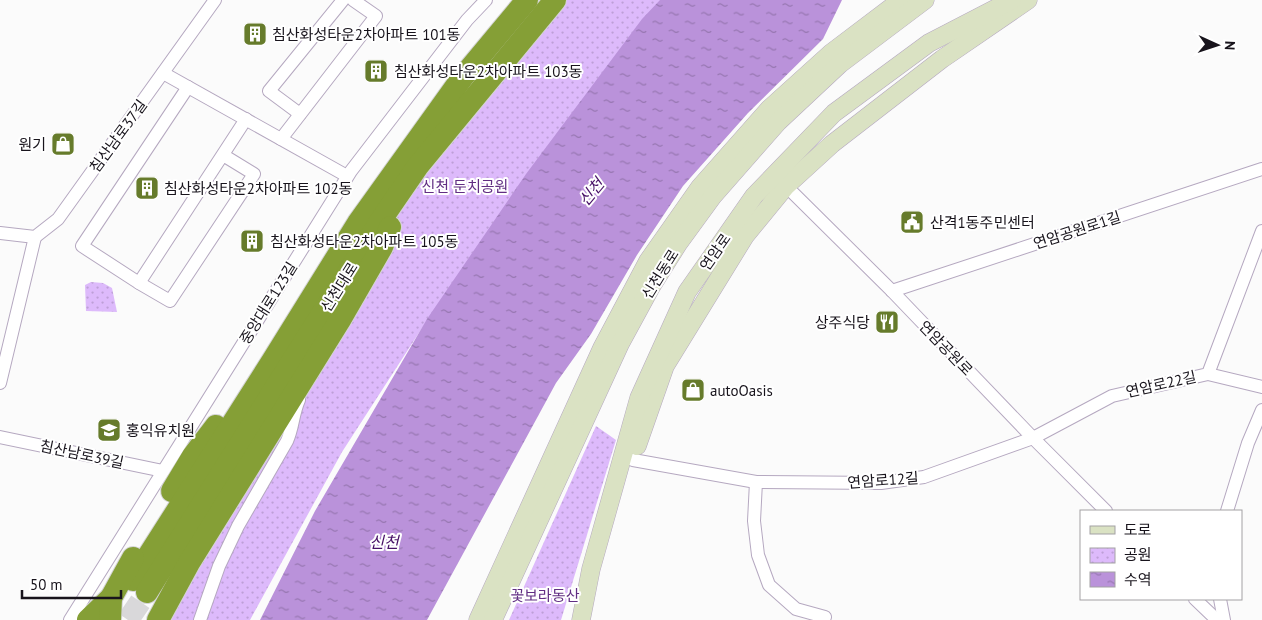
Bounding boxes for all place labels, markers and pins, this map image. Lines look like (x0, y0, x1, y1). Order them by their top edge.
building icon: 침산화성타운2차아파트 101동 (242, 21, 268, 47)
place label: 침산화성타운2차아파트 101동 (272, 25, 461, 44)
building icon: 침산화성타운2차아파트 103동 (363, 58, 389, 84)
place label: 침산화성타운2차아파트 103동 (394, 62, 583, 81)
shop icon: 원기 (50, 131, 76, 157)
place label: 원기 (18, 135, 46, 154)
building icon: 침산화성타운2차아파트 102동 (134, 175, 160, 201)
place label: 침산화성타운2차아파트 102동 (164, 179, 353, 198)
public building icon: 산격1동주민센터 (899, 209, 925, 235)
place label: 산격1동주민센터 (930, 213, 1035, 232)
building icon: 침산화성타운2차아파트 105동 (239, 228, 265, 254)
place label: 침산화성타운2차아파트 105동 (270, 232, 459, 251)
restaurant icon: 상주식당 (874, 309, 900, 335)
place label: 상주식당 (815, 313, 870, 332)
shop icon: autoOasis (680, 377, 706, 403)
place label: autoOasis (710, 381, 773, 400)
school or university icon: 홍익유치원 (96, 417, 122, 443)
place label: 홍익유치원 (126, 421, 195, 440)

